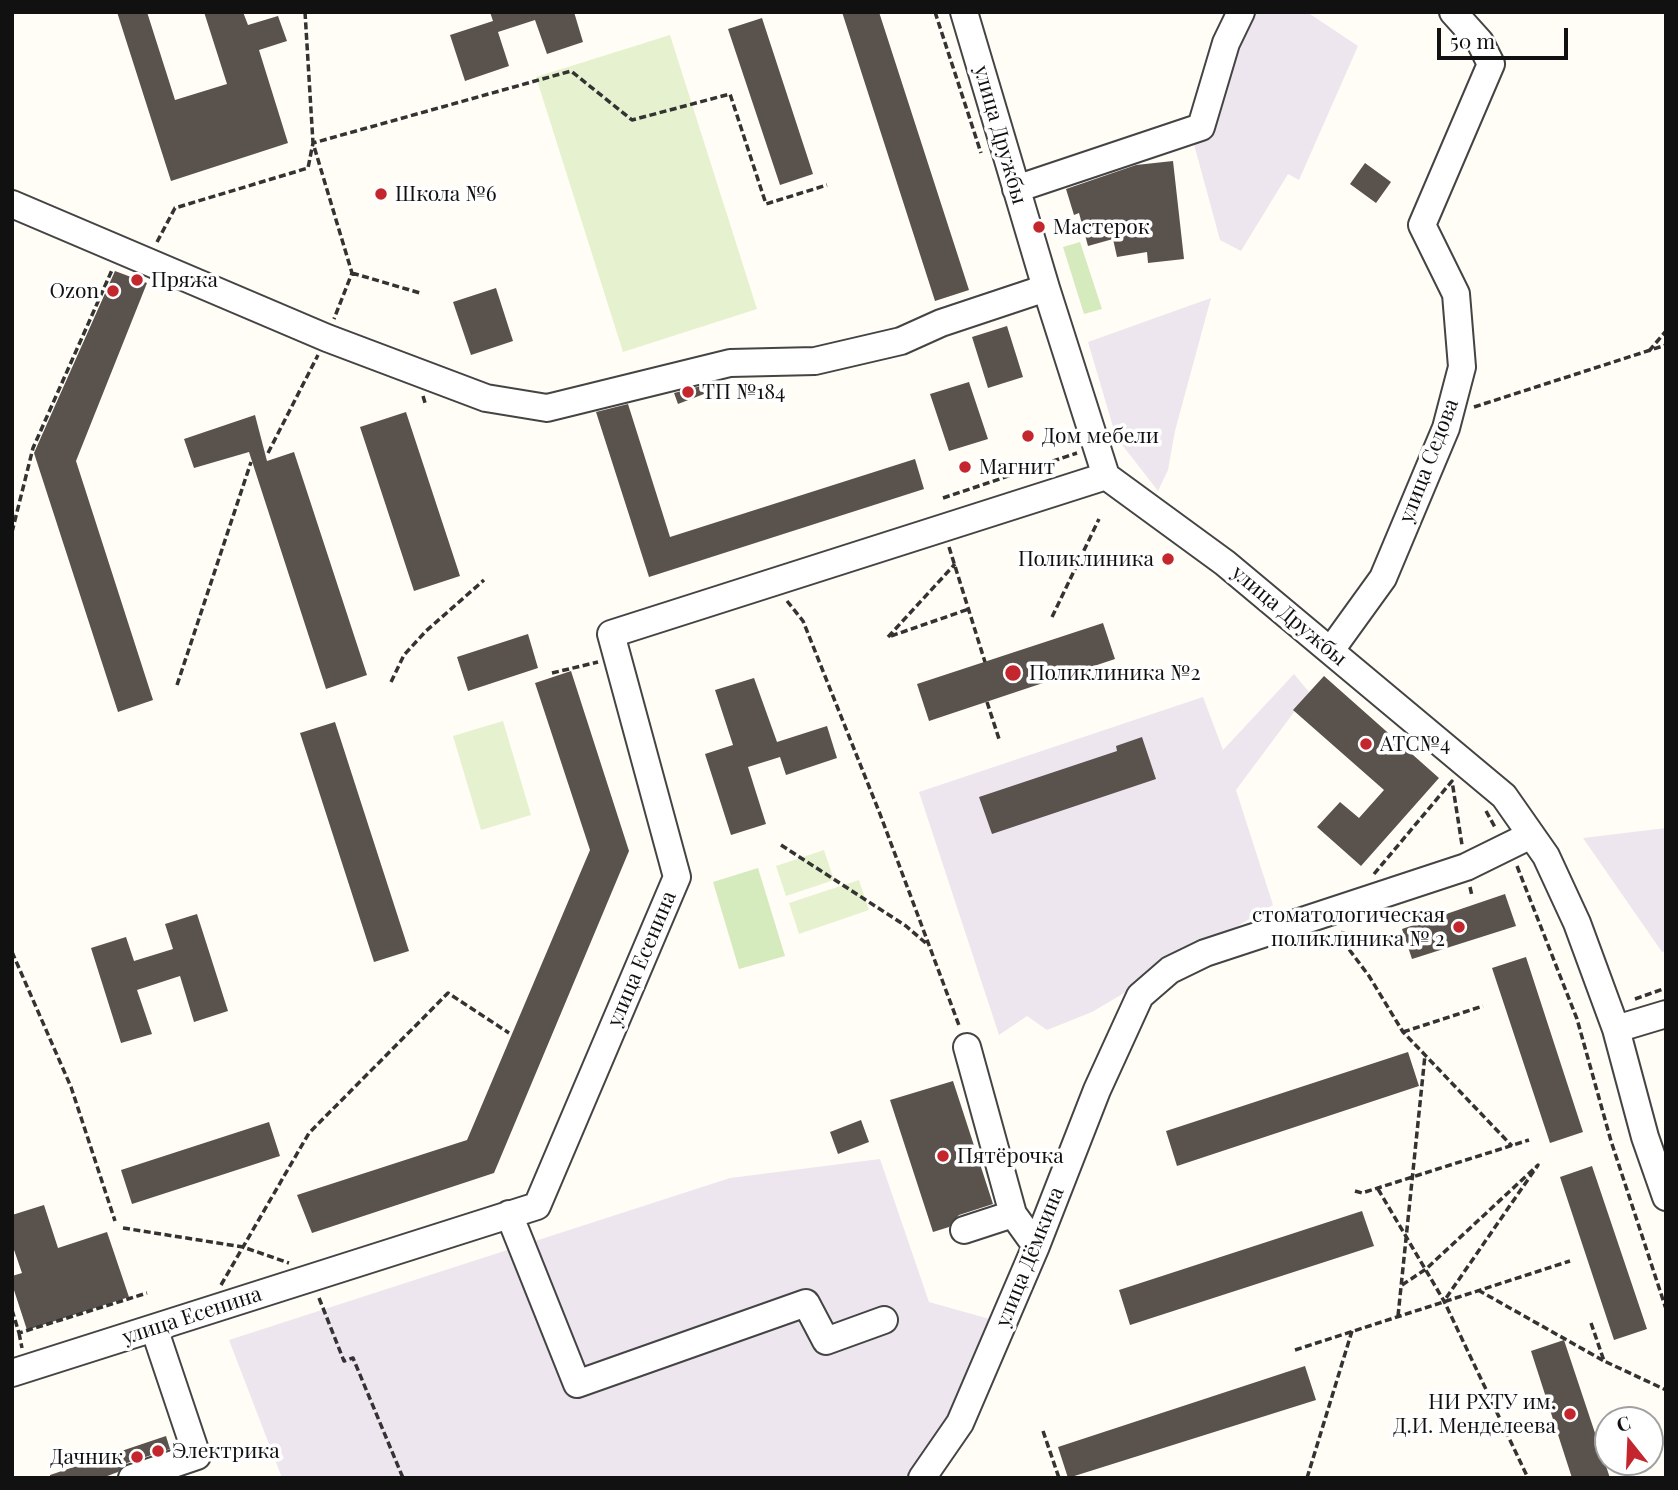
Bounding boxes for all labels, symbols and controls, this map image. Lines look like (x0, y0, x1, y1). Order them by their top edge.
scale bar (1440, 14, 1571, 58)
text: 50 m (1450, 26, 1495, 54)
street label: улица Дружбы (968, 63, 1032, 207)
place label: Школа №6 (395, 181, 497, 207)
marker: Школа №6 (373, 186, 389, 202)
place label: Мастерок (1053, 214, 1150, 240)
marker: Мастерок (1031, 219, 1047, 235)
place label: Пряжа (151, 267, 218, 293)
marker: Пряжа (129, 272, 145, 288)
place label: Ozon (49, 278, 99, 304)
marker: Ozon (105, 283, 121, 299)
place label: ТП №184 (702, 379, 785, 405)
marker: ТП №184 (680, 384, 696, 400)
street label: улица Седова (1394, 395, 1464, 527)
place label: Дом мебели (1042, 423, 1159, 449)
marker: Дом мебели (1020, 428, 1036, 444)
place label: Магнит (979, 454, 1055, 480)
marker: Магнит (957, 459, 973, 475)
place label: Поликлиника (1018, 546, 1154, 572)
marker: Поликлиника (1160, 551, 1176, 567)
street label: улица Дружбы (1226, 560, 1352, 672)
place label: Поликлиника №2 (1029, 660, 1201, 686)
marker: Поликлиника №2 (1003, 663, 1023, 683)
place label: АТС№4 (1380, 731, 1450, 757)
marker: АТС№4 (1358, 736, 1374, 752)
street label: улица Есенина (602, 887, 682, 1031)
place label: стоматологическая поликлиника № 2 (1252, 902, 1445, 952)
marker: стоматологическая поликлиника № 2 (1451, 919, 1467, 935)
place label: Пятёрочка (957, 1143, 1064, 1169)
marker: Пятёрочка (935, 1148, 951, 1164)
street label: улица Дёмкина (990, 1183, 1070, 1331)
street label: улица Есенина (119, 1282, 265, 1350)
place label: НИ РХТУ им. Д.И. Менделеева (1393, 1389, 1556, 1439)
marker: НИ РХТУ им. Д.И. Менделеева (1562, 1406, 1578, 1422)
north arrow (1594, 1406, 1664, 1476)
text: С (1613, 1408, 1634, 1437)
place label: Электрика (172, 1438, 280, 1464)
marker: Электрика (150, 1443, 166, 1459)
place label: Дачник (50, 1444, 123, 1470)
marker: Дачник (129, 1449, 145, 1465)

